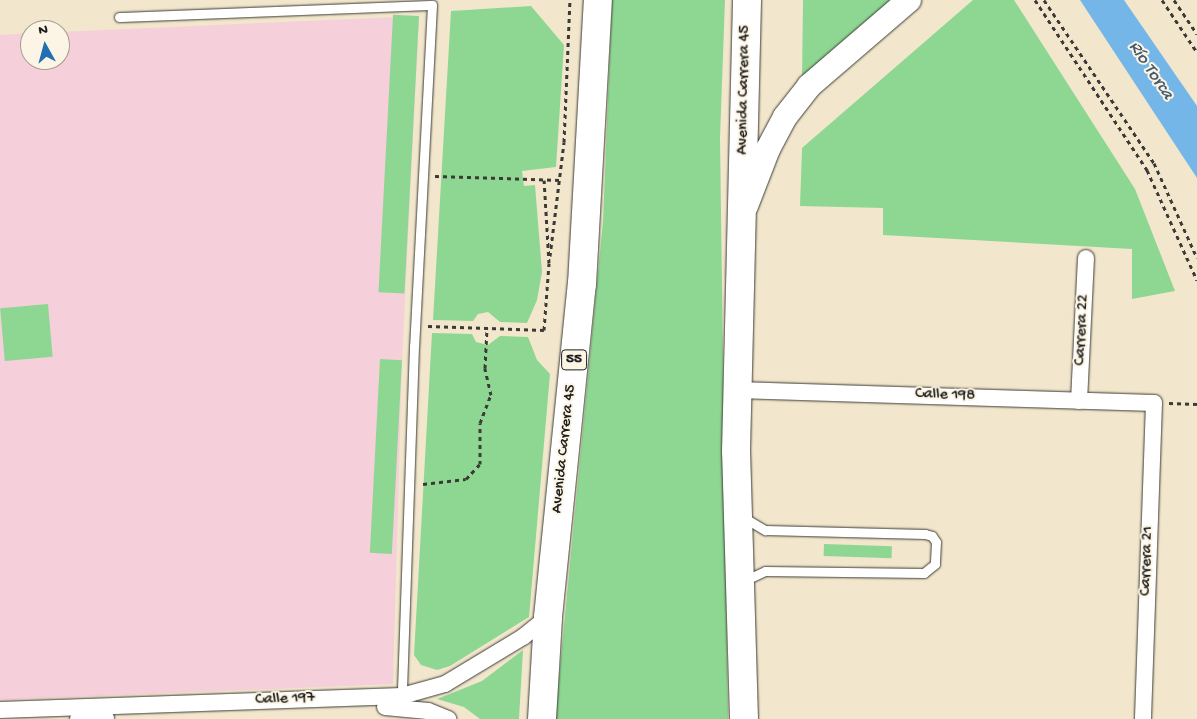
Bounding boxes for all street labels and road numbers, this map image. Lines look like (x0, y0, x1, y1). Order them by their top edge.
street label: Avenida Carrera 45 (734, 25, 756, 155)
street label: Carrera 22 (1072, 294, 1094, 366)
road number: 55 (560, 348, 588, 372)
street label: Avenida Carrera 45 (549, 384, 581, 514)
street label: Calle 198 (915, 385, 975, 407)
street label: Carrera 21 (1137, 526, 1159, 596)
street label: Calle 197 (255, 689, 315, 711)

